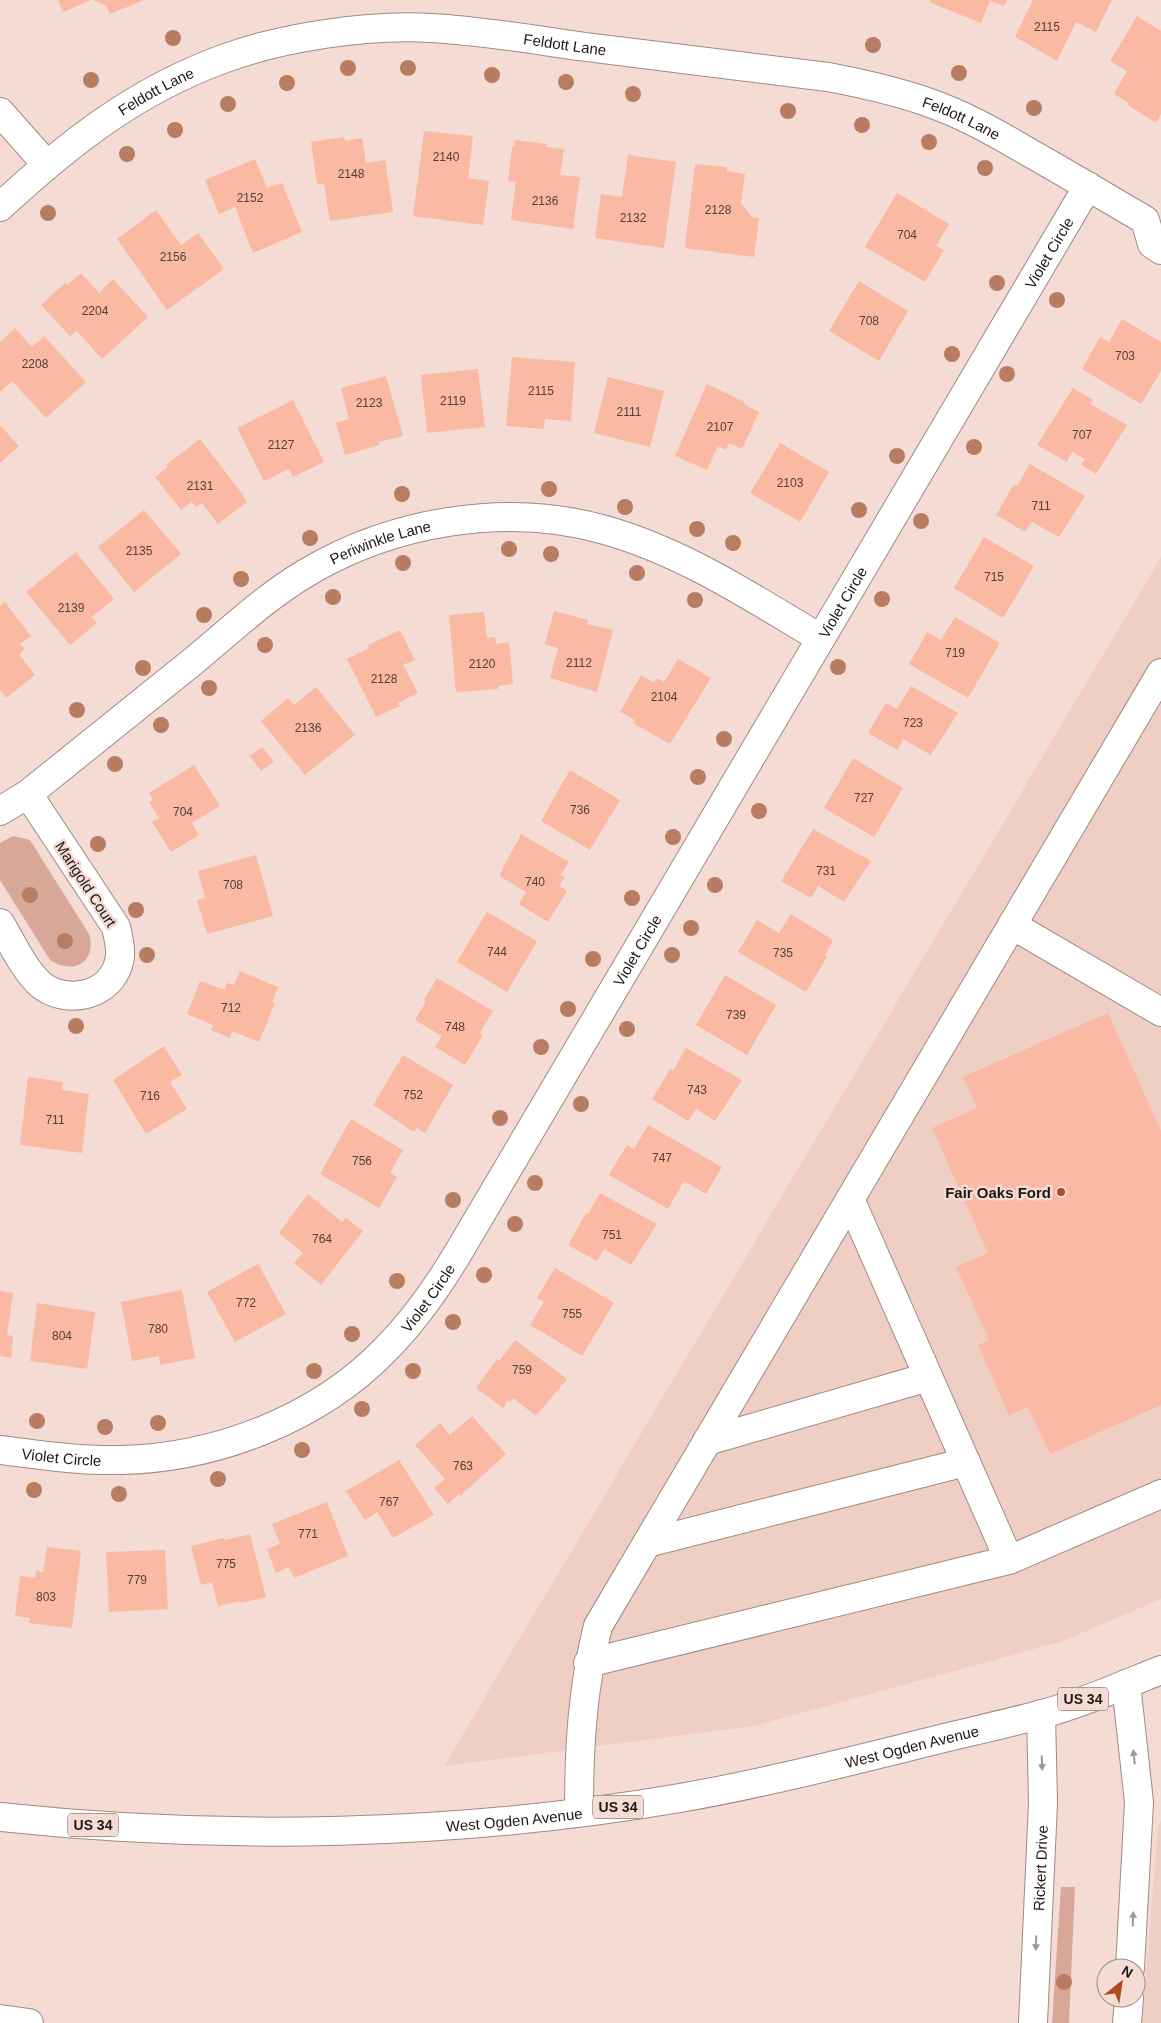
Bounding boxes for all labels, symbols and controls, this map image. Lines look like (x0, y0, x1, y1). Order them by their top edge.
house number: 2115 (1034, 20, 1060, 34)
street label: Feldott Lane (522, 30, 607, 58)
street label: Feldott Lane (115, 63, 196, 118)
street label: Feldott Lane (920, 93, 1003, 143)
house number: 2140 (433, 150, 460, 164)
house number: 2148 (338, 167, 365, 181)
house number: 2152 (237, 191, 264, 205)
house number: 2136 (532, 194, 559, 208)
house number: 2128 (705, 203, 732, 217)
house number: 2132 (620, 211, 647, 225)
street label: Violet Circle (1021, 214, 1076, 291)
house number: 704 (897, 228, 917, 242)
house number: 2156 (160, 250, 187, 264)
house number: 2204 (82, 304, 109, 318)
house number: 708 (859, 314, 879, 328)
house number: 703 (1115, 349, 1135, 363)
house number: 2208 (22, 357, 49, 371)
house number: 2115 (528, 384, 554, 398)
house number: 2119 (440, 394, 466, 408)
house number: 2123 (356, 396, 383, 410)
house number: 2111 (617, 405, 642, 419)
house number: 2107 (707, 420, 734, 434)
house number: 707 (1072, 428, 1092, 442)
house number: 2127 (268, 438, 295, 452)
house number: 2103 (777, 476, 804, 490)
house number: 2131 (187, 479, 214, 493)
house number: 711 (1031, 499, 1051, 513)
street label: Periwinkle Lane (327, 517, 432, 567)
house number: 2135 (126, 544, 153, 558)
street label: Violet Circle (815, 563, 870, 641)
house number: 715 (984, 570, 1004, 584)
house number: 2139 (58, 601, 85, 615)
house number: 719 (945, 646, 965, 660)
house number: 2112 (566, 656, 592, 670)
house number: 2120 (469, 657, 496, 671)
house number: 2128 (371, 672, 398, 686)
house number: 2104 (651, 690, 678, 704)
house number: 723 (903, 716, 923, 730)
house number: 2136 (295, 721, 322, 735)
house number: 727 (854, 791, 874, 805)
house number: 736 (570, 803, 590, 817)
house number: 704 (173, 805, 193, 819)
street label: Marigold Court (52, 838, 120, 931)
house number: 731 (816, 864, 836, 878)
house number: 740 (525, 875, 545, 889)
house number: 708 (223, 878, 243, 892)
street label: Violet Circle (609, 911, 665, 989)
house number: 744 (487, 945, 507, 959)
house number: 735 (773, 946, 793, 960)
house number: 712 (221, 1001, 241, 1015)
house number: 739 (726, 1008, 746, 1022)
house number: 748 (445, 1020, 465, 1034)
house number: 743 (687, 1083, 707, 1097)
house number: 752 (403, 1088, 423, 1102)
house number: 716 (140, 1089, 160, 1103)
house number: 711 (45, 1113, 65, 1127)
house number: 747 (652, 1151, 672, 1165)
house number: 756 (352, 1154, 372, 1168)
place label: Fair Oaks Ford (945, 1184, 1051, 1201)
marker: Fair Oaks Ford (1055, 1186, 1067, 1198)
house number: 751 (602, 1228, 622, 1242)
house number: 764 (312, 1232, 332, 1246)
street label: Violet Circle (397, 1261, 458, 1335)
house number: 772 (236, 1296, 256, 1310)
house number: 755 (562, 1307, 582, 1321)
house number: 780 (148, 1322, 168, 1336)
house number: 804 (52, 1329, 72, 1343)
house number: 759 (512, 1363, 532, 1377)
street label: Violet Circle (21, 1444, 102, 1468)
house number: 763 (453, 1459, 473, 1473)
house number: 767 (379, 1495, 399, 1509)
house number: 771 (298, 1527, 318, 1541)
house number: 775 (216, 1557, 236, 1571)
house number: 779 (127, 1573, 147, 1587)
house number: 803 (36, 1590, 56, 1604)
road number: US 34 (1058, 1688, 1108, 1710)
street label: West Ogden Avenue (843, 1722, 980, 1771)
one-way arrow (1129, 1749, 1137, 1765)
one-way arrow (1038, 1755, 1046, 1771)
road number: US 34 (593, 1795, 643, 1818)
street label: West Ogden Avenue (445, 1804, 583, 1834)
road number: US 34 (68, 1814, 118, 1836)
street label: Rickert Drive (1030, 1825, 1050, 1911)
one-way arrow (1129, 1911, 1137, 1927)
one-way arrow (1032, 1935, 1040, 1951)
north arrow (1096, 1958, 1146, 2008)
text: N (1119, 1962, 1136, 1981)

